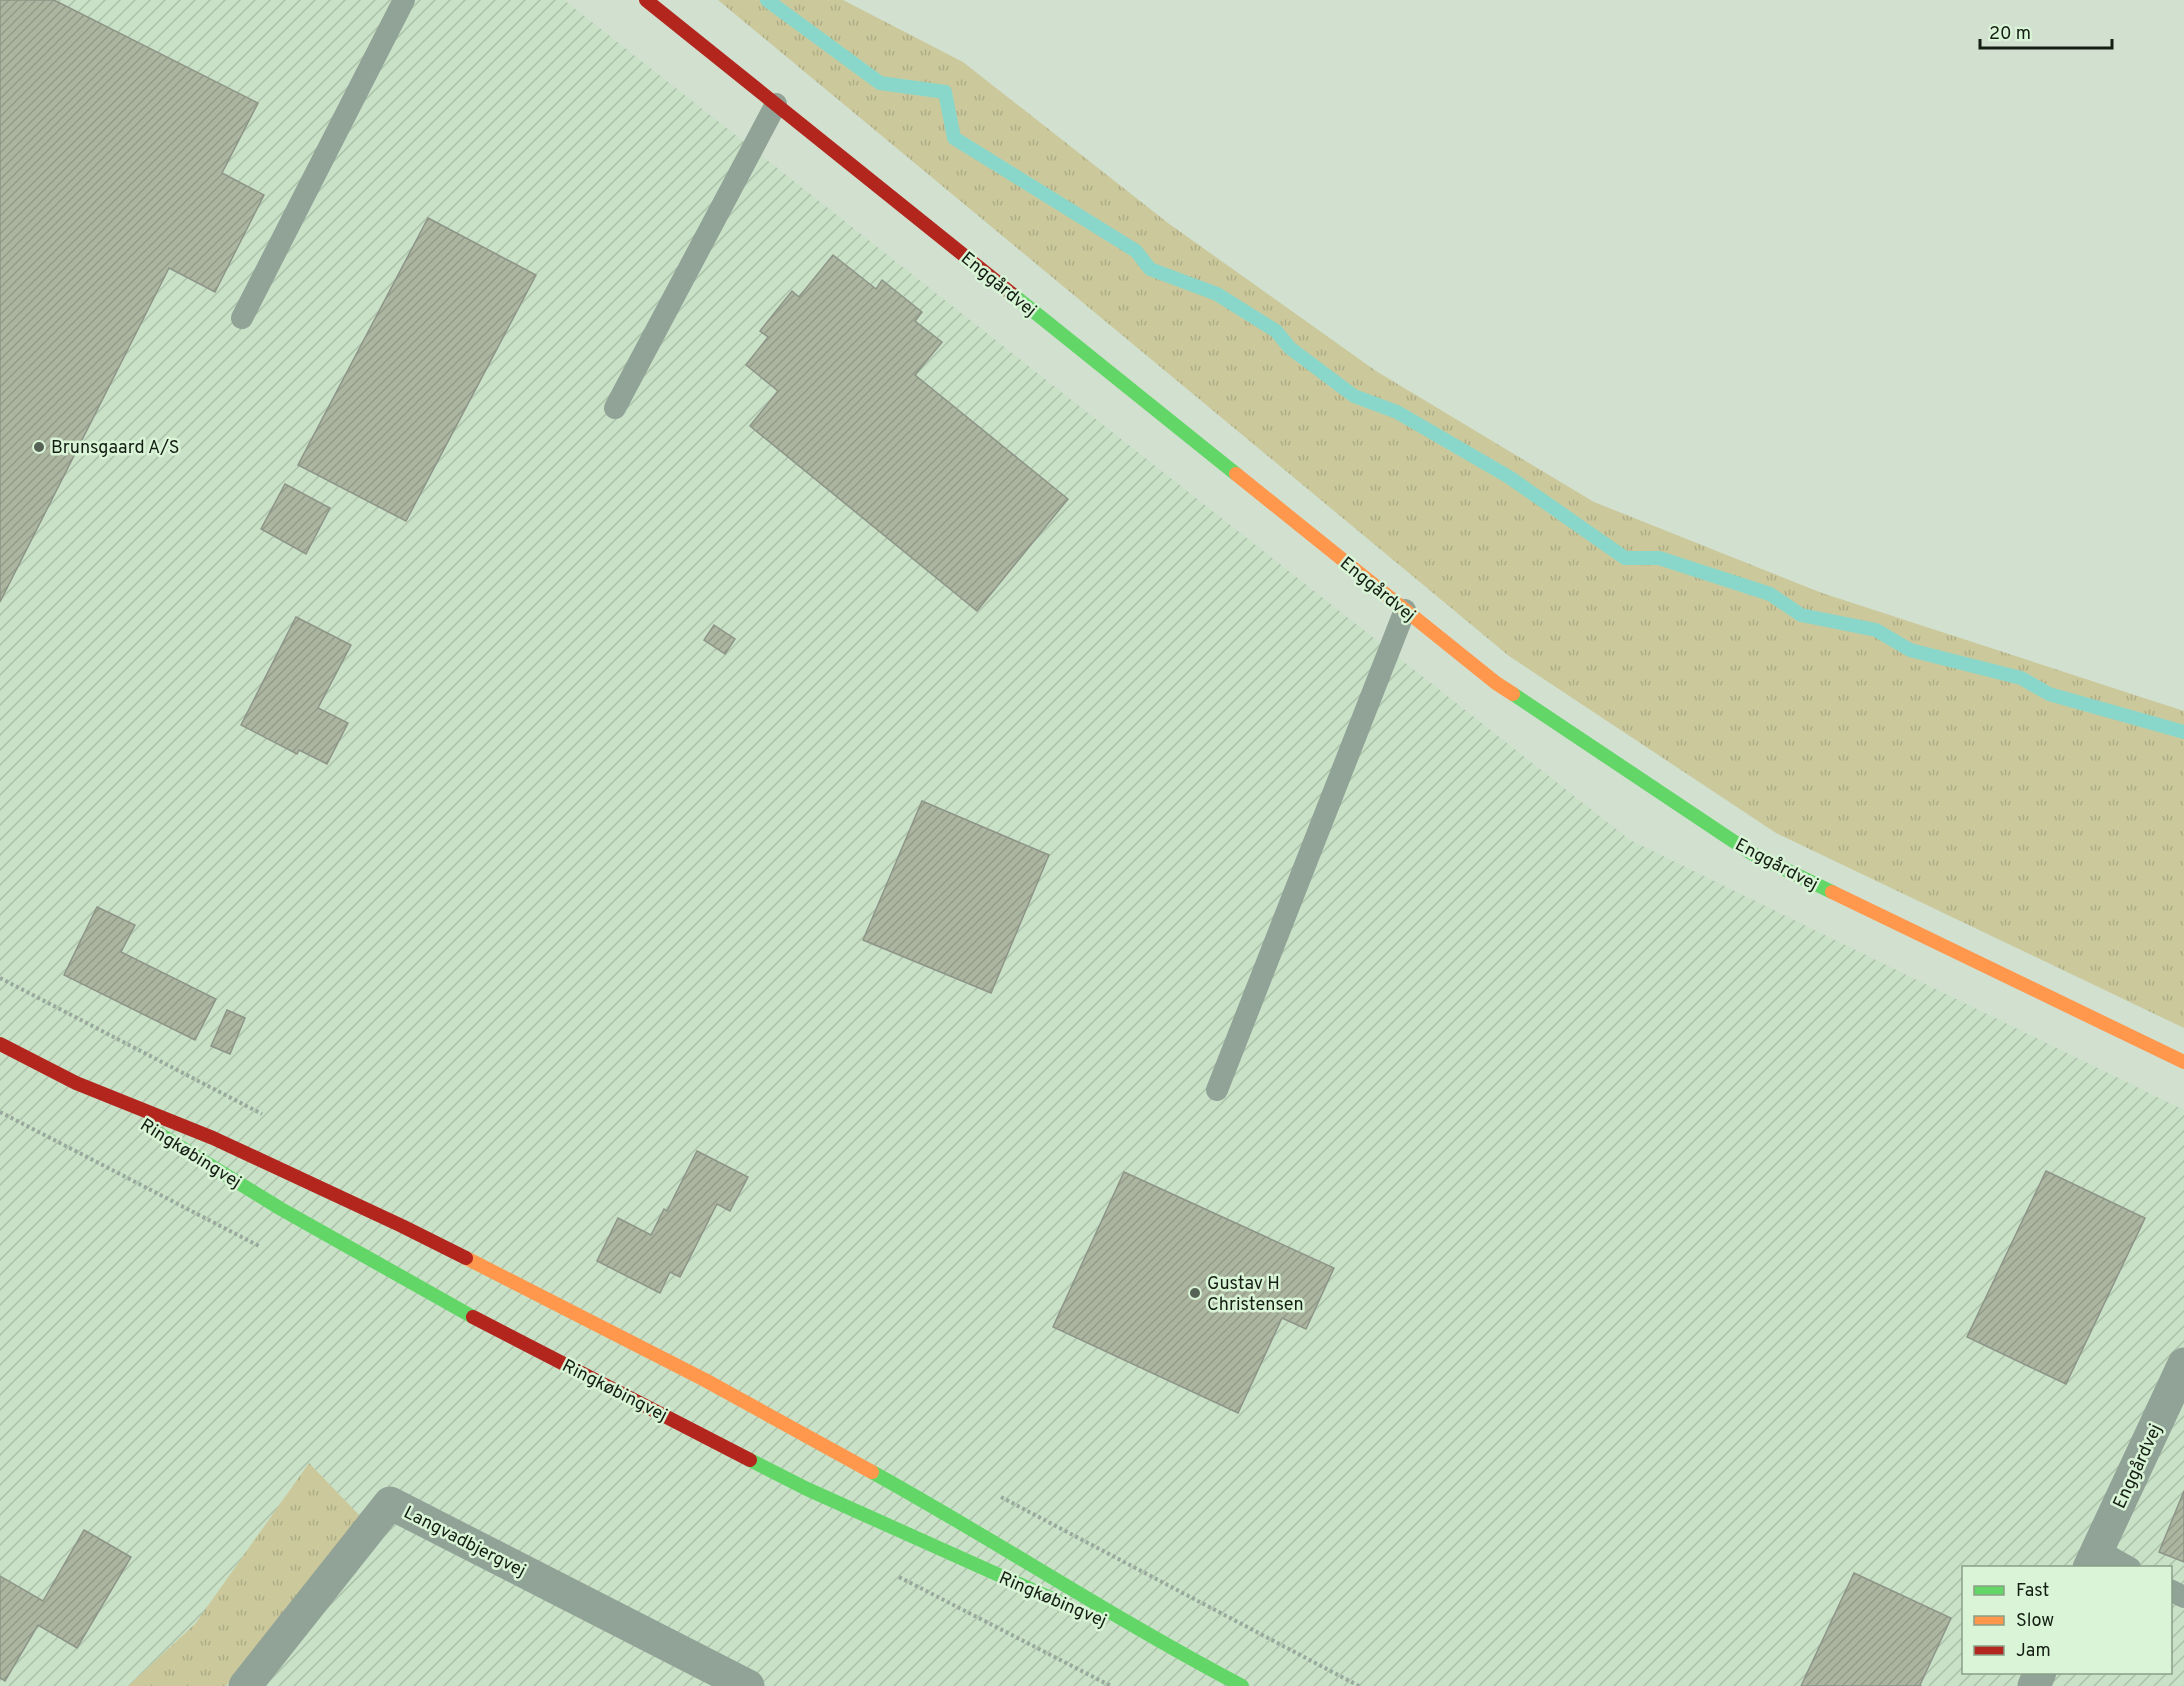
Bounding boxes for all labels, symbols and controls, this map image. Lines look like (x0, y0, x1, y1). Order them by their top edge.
scale bar (1980, 12, 2112, 50)
text: 20 m (1989, 23, 2031, 46)
street label: Enggårdvej (956, 248, 1041, 323)
place label: Brunsgaard A/S (51, 437, 180, 460)
marker: Brunsgaard A/S (32, 440, 46, 454)
street label: Enggårdvej (1335, 553, 1420, 628)
street label: Enggårdvej (1731, 834, 1822, 897)
street label: Ringkøbingvej (135, 1114, 245, 1194)
place label: Gustav H Christensen (1207, 1273, 1304, 1317)
marker: Gustav H Christensen (1188, 1286, 1202, 1300)
street label: Ringkøbingvej (558, 1355, 671, 1428)
street label: Enggårdvej (2109, 1421, 2168, 1513)
street label: Langvadbjergvej (399, 1502, 529, 1583)
legend (1962, 1566, 2172, 1674)
street label: Ringkøbingvej (995, 1567, 1110, 1633)
text: Fast (2016, 1580, 2049, 1603)
text: Slow (2016, 1610, 2054, 1633)
text: Jam (2016, 1640, 2051, 1663)

